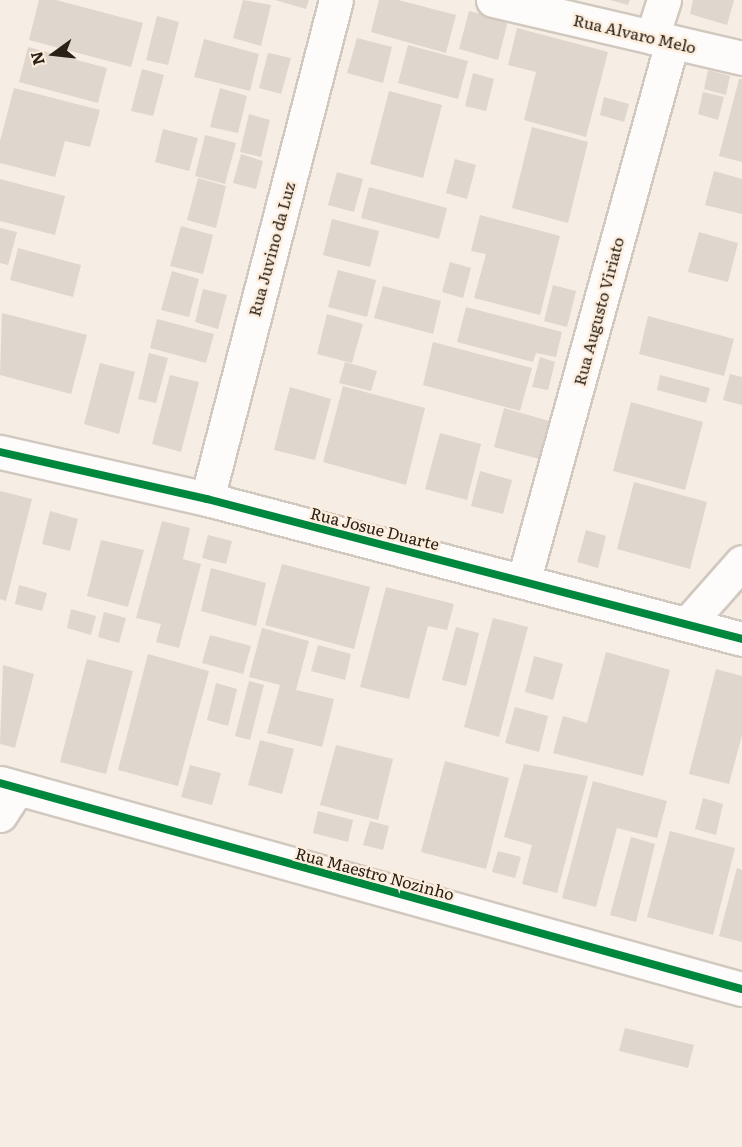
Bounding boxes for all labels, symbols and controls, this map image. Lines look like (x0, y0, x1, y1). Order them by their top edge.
street label: Rua Alvaro Melo (572, 10, 698, 56)
north arrow (24, 24, 84, 84)
text: N (23, 49, 50, 68)
street label: Rua Juvino da Luz (244, 180, 298, 318)
street label: Rua Augusto Viriato (569, 235, 627, 387)
street label: Rua Josue Duarte (309, 503, 441, 553)
street label: Rua Maestro Nozinho (293, 843, 457, 903)

